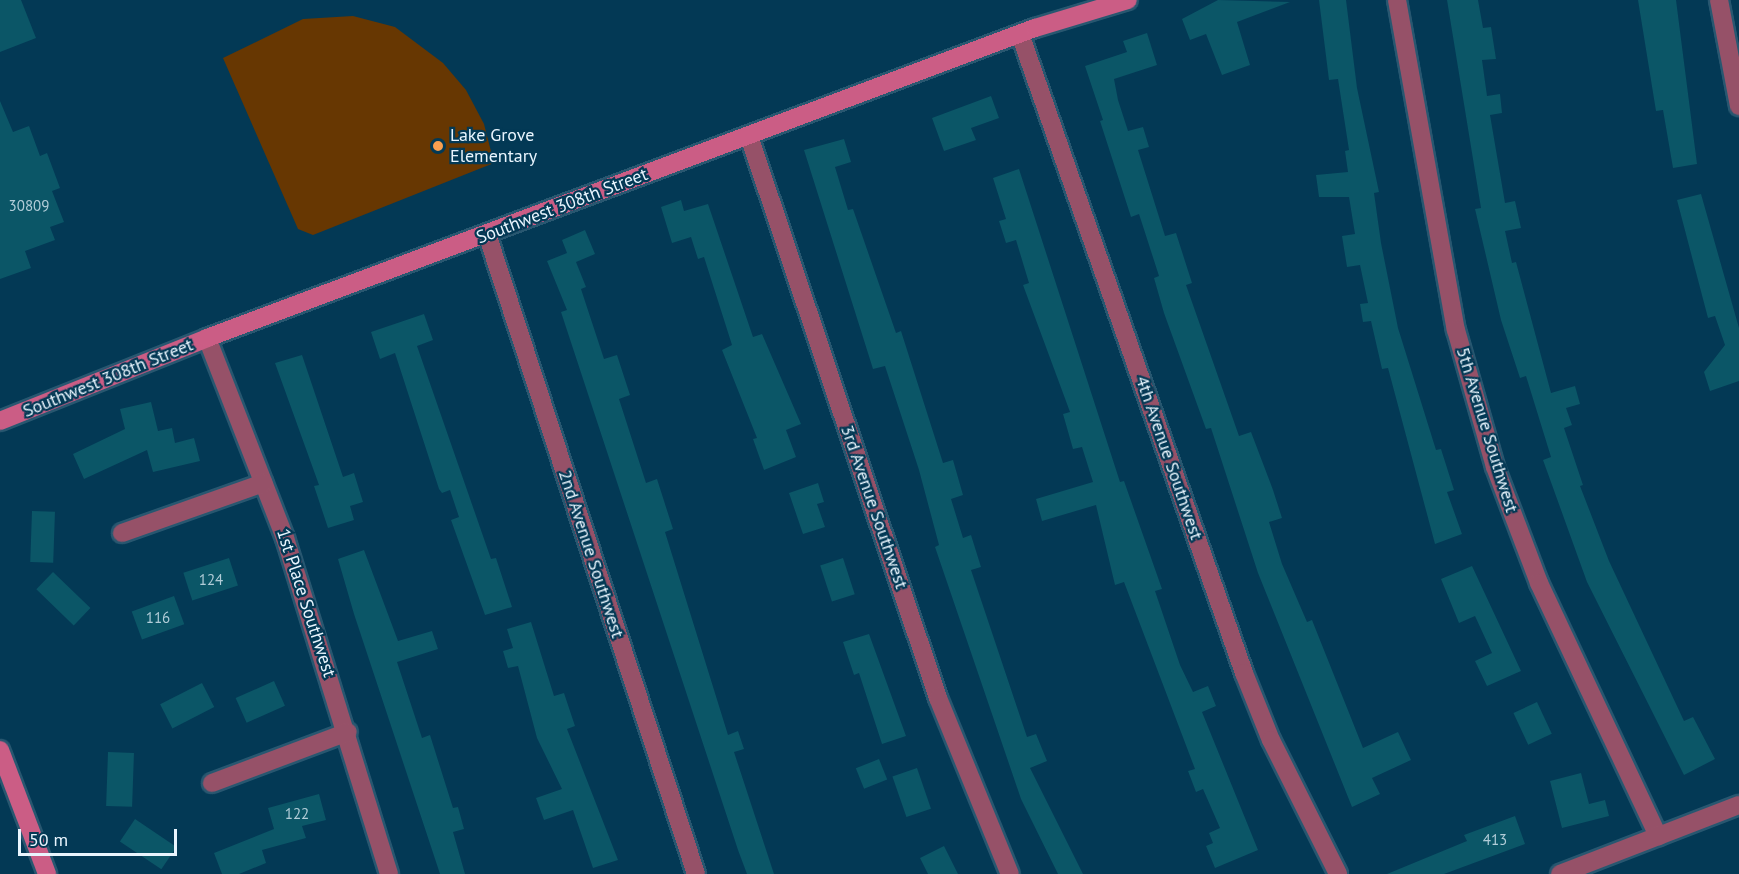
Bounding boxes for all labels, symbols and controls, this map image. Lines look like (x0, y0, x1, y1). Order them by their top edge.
place label: Lake Grove Elementary (450, 125, 537, 168)
marker: Lake Grove Elementary (431, 139, 445, 153)
street label: Southwest 308th Street (473, 163, 651, 249)
house number: 30809 (9, 197, 49, 215)
street label: Southwest 308th Street (20, 334, 196, 422)
street label: 5th Avenue Southwest (1451, 344, 1523, 516)
street label: 4th Avenue Southwest (1131, 373, 1207, 543)
street label: 3rd Avenue Southwest (836, 422, 912, 592)
street label: 2nd Avenue Southwest (554, 467, 628, 641)
street label: 1st Place Southwest (272, 526, 340, 680)
house number: 124 (199, 571, 223, 589)
house number: 116 (146, 609, 170, 627)
house number: 122 (285, 805, 309, 823)
scale bar (21, 817, 180, 855)
text: 50 m (29, 828, 68, 851)
house number: 413 (1483, 831, 1507, 849)

